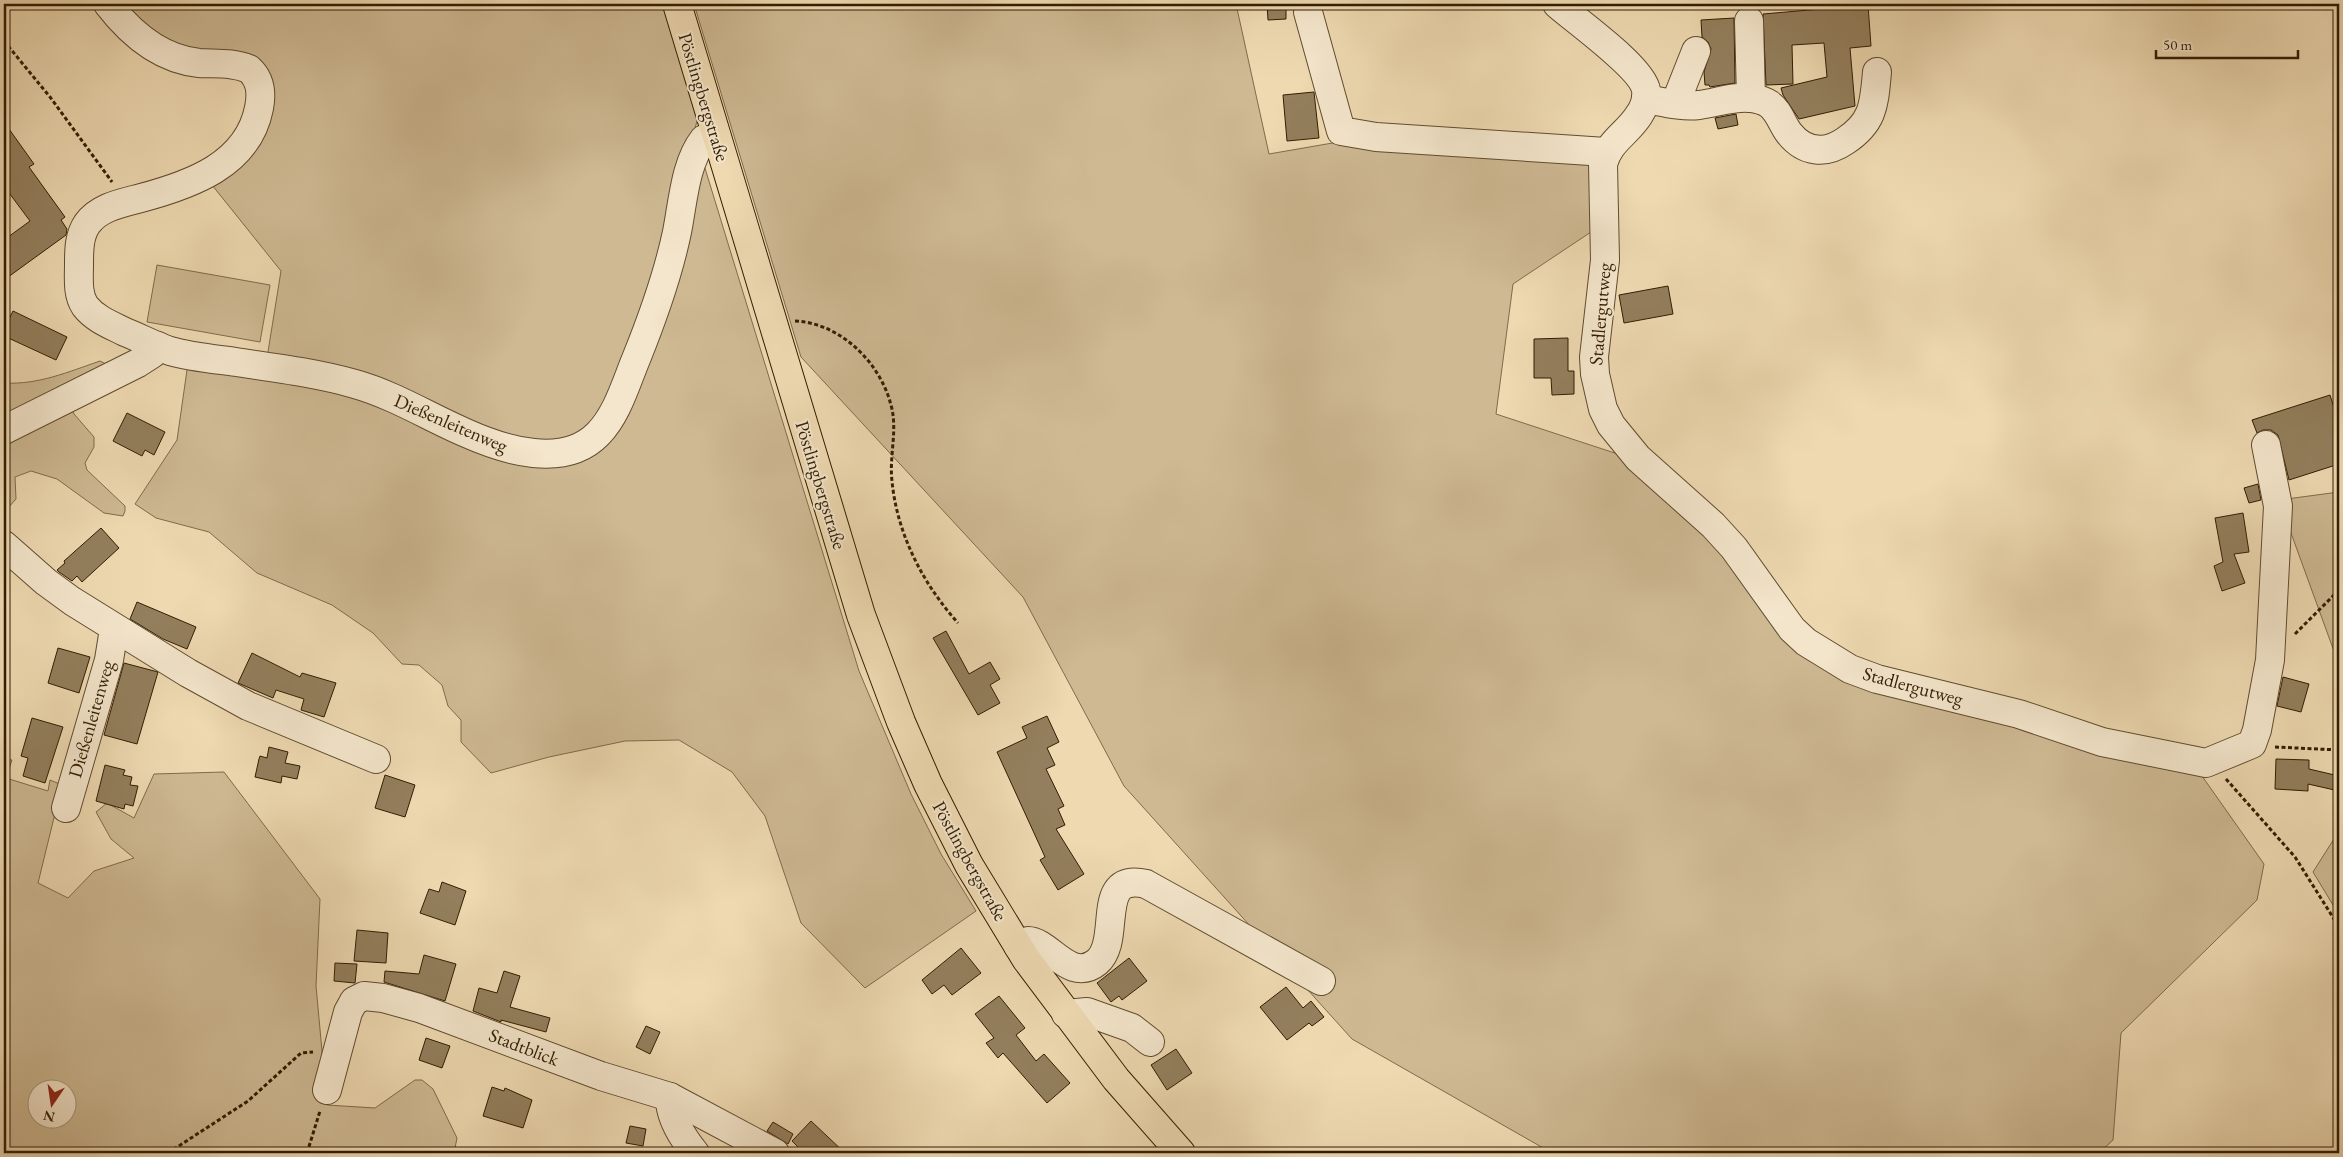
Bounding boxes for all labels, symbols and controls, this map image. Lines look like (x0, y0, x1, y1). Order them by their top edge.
scale bar (2156, 28, 2298, 60)
street label: Pöstlingbergstraße (673, 30, 735, 164)
text: 50 m (2163, 35, 2192, 54)
street label: Stadlergutweg (1583, 261, 1617, 366)
street label: Dießenleitenweg (390, 388, 512, 458)
street label: Pöstlingbergstraße (790, 418, 852, 552)
street label: Dießenleitenweg (62, 657, 120, 781)
street label: Stadlergutweg (1860, 661, 1967, 712)
street label: Pöstlingbergstraße (927, 797, 1013, 925)
street label: Stadtblick (485, 1022, 564, 1072)
north arrow (28, 1080, 78, 1130)
text: N (41, 1106, 57, 1127)

